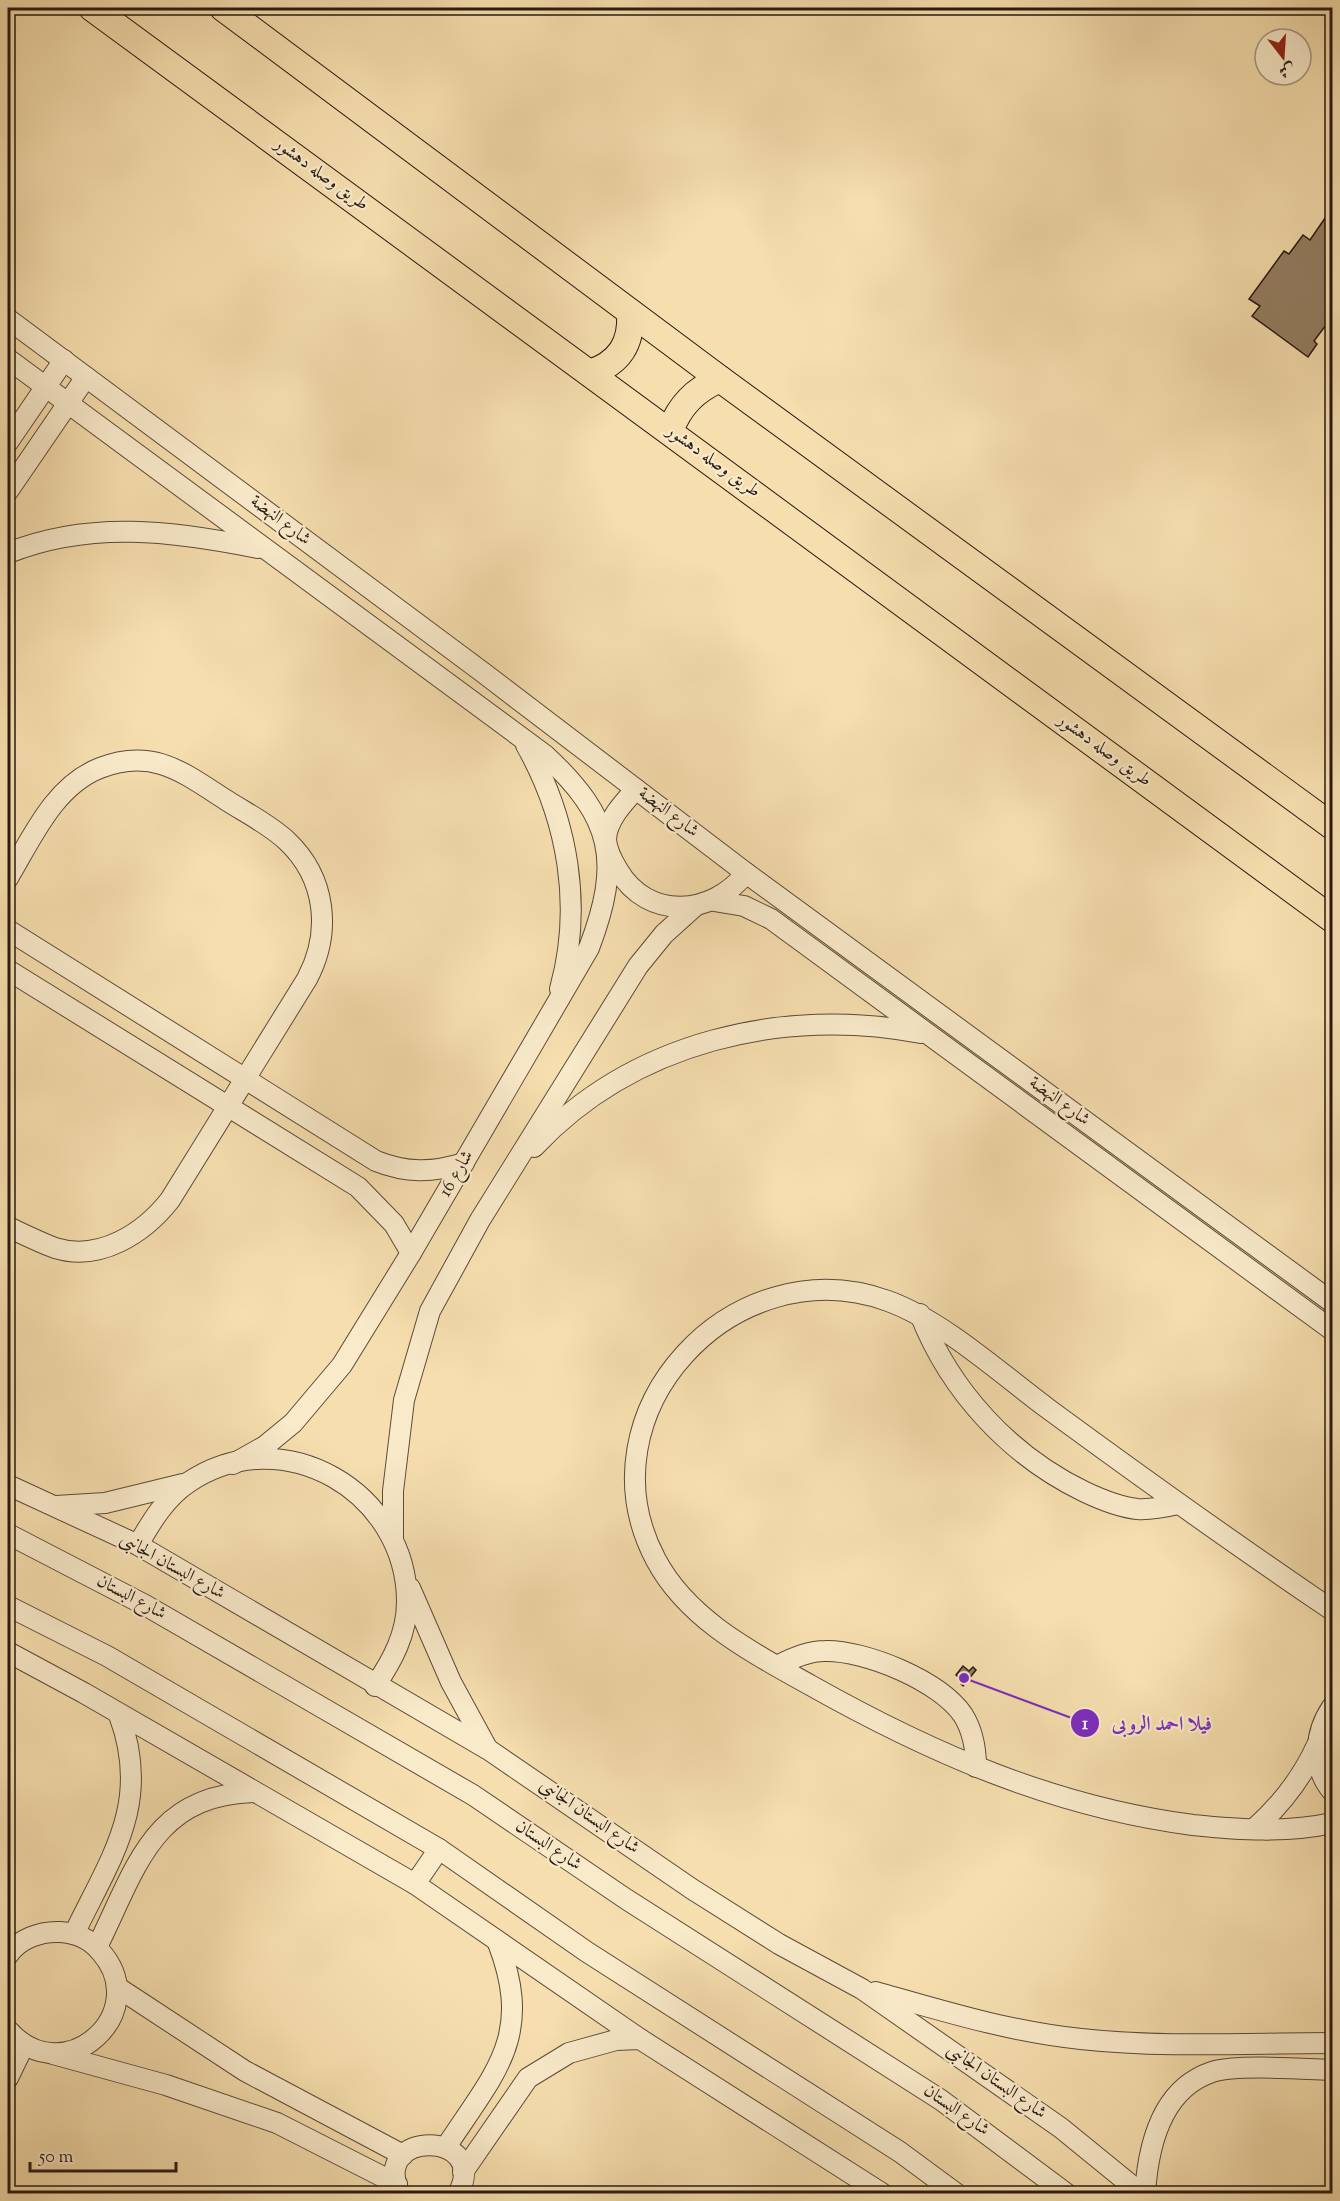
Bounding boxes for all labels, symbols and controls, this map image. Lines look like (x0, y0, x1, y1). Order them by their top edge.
north arrow (1253, 27, 1313, 87)
text: ش (1276, 56, 1298, 82)
street label: طريق وصله دهشور (267, 131, 373, 218)
street label: طريق وصله دهشور (659, 418, 765, 505)
street label: شارع النهضة (244, 489, 316, 553)
street label: طريق وصله دهشور (1050, 707, 1156, 794)
street label: شارع النهضة (632, 781, 704, 845)
street label: شارع النهضة (1023, 1071, 1095, 1133)
street label: شارع 16 (433, 1146, 481, 1202)
street label: شارع البستان الجانبى (116, 1529, 228, 1605)
street label: شارع البستان (93, 1571, 169, 1625)
callout: فيلا احمد الروبى (1070, 1704, 1224, 1742)
text: فيلا احمد الروبى (1111, 1711, 1212, 1740)
text: 1 (1082, 1712, 1089, 1738)
street label: شارع البستان الجانبى (535, 1775, 643, 1859)
street label: شارع البستان (511, 1816, 585, 1876)
street label: شارع البستان الجانبى (942, 2040, 1050, 2124)
street label: شارع البستان (919, 2080, 993, 2142)
scale bar (30, 2135, 176, 2173)
text: 50 m (38, 2145, 74, 2171)

